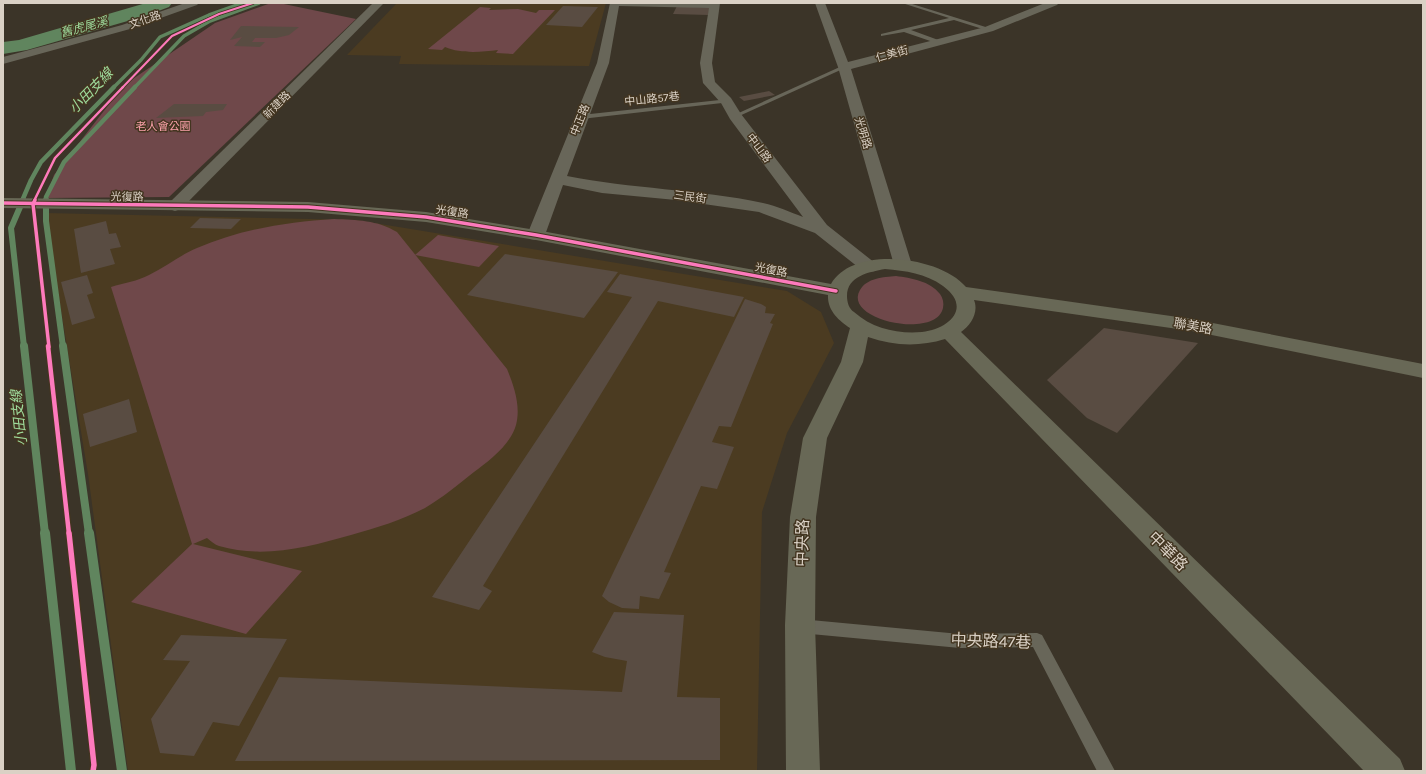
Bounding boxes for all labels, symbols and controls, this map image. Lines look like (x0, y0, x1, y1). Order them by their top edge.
street label: 文化路 (127, 8, 163, 32)
water label: 舊虎尾溪 (59, 14, 111, 40)
street label: 仁美街 (874, 43, 910, 65)
water label: 小田支線 (65, 64, 118, 117)
street label: 新建路 (261, 89, 293, 121)
street label: 中山路57巷 (624, 90, 680, 108)
street label: 中正路 (568, 102, 592, 138)
street label: 光明路 (852, 115, 874, 151)
park label: 老人會公園 (136, 120, 191, 133)
street label: 中山路 (744, 131, 774, 165)
street label: 三民街 (673, 188, 707, 206)
street label: 光復路 (110, 190, 144, 204)
street label: 光復路 (435, 203, 469, 221)
street label: 光復路 (754, 260, 788, 280)
street label: 聯美路 (1172, 315, 1214, 337)
water label: 小田支線 (7, 387, 30, 447)
street label: 中央路 (792, 519, 812, 567)
street label: 中華路 (1144, 527, 1192, 575)
street label: 中央路47巷 (950, 630, 1032, 652)

